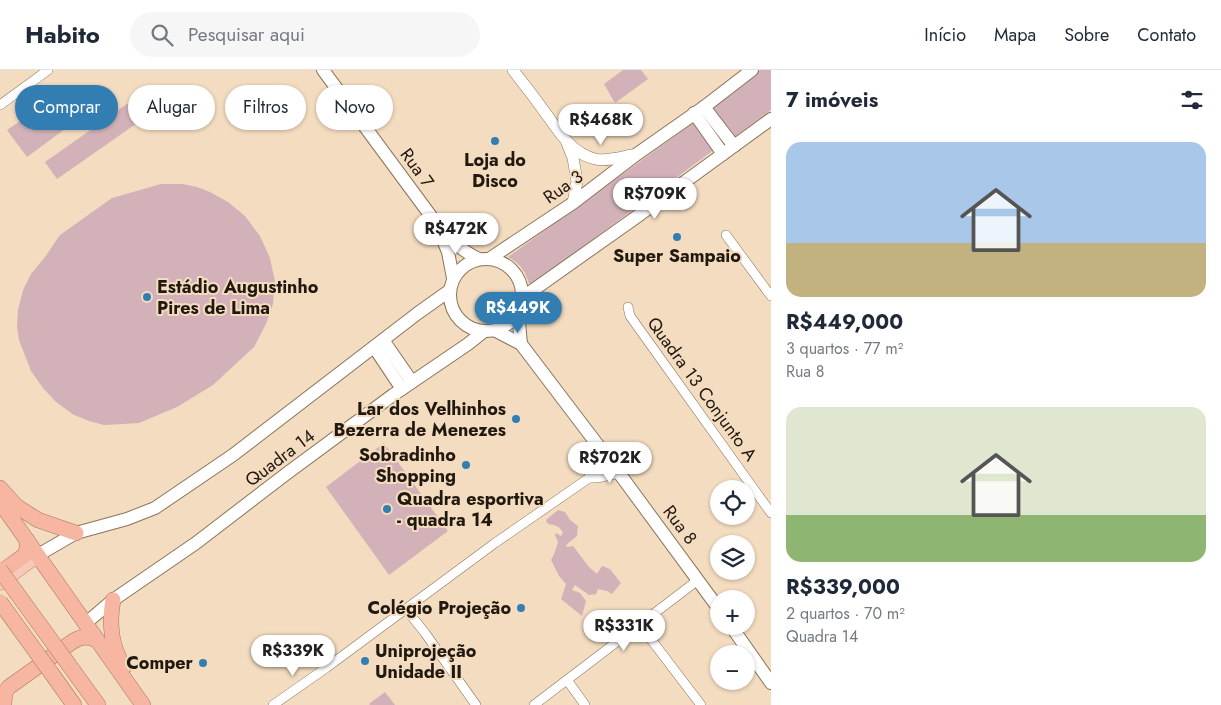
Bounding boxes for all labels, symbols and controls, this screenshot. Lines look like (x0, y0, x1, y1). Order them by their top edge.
search box (130, 12, 480, 57)
text: Habito (25, 17, 100, 52)
icon: search (148, 21, 176, 49)
text: Pesquisar aqui (188, 21, 305, 48)
text: Início (924, 22, 966, 48)
text: Mapa (994, 22, 1036, 48)
text: Sobre (1064, 22, 1109, 48)
text: Contato (1137, 22, 1196, 48)
chip: Comprar (15, 85, 118, 130)
chip: Alugar (128, 85, 215, 130)
chip: Filtros (225, 85, 306, 130)
chip: Novo (316, 85, 393, 130)
text: 7 imóveis (786, 85, 878, 115)
icon: filters (1178, 86, 1206, 114)
pin: R$468K (560, 104, 642, 146)
text: R$468K (569, 108, 633, 131)
marker: Loja do Disco (489, 135, 501, 147)
street label: Rua 7 (394, 143, 440, 193)
place label: Loja do Disco (464, 147, 526, 194)
street label: Rua 3 (538, 164, 588, 210)
icon: home (951, 175, 1041, 265)
pin: R$709K (614, 178, 696, 220)
text: R$709K (624, 182, 686, 205)
pin: R$472K (415, 212, 497, 255)
text: R$472K (425, 217, 487, 240)
marker: Super Sampaio (671, 231, 683, 243)
place label: Super Sampaio (613, 243, 741, 269)
place label: Estádio Augustinho Pires de Lima (157, 274, 319, 321)
marker: Estádio Augustinho Pires de Lima (141, 291, 153, 303)
pin: R$449K (477, 292, 559, 334)
text: R$449K (486, 296, 550, 319)
text: R$449,000 (786, 307, 903, 337)
street label: Quadra 13 Conjunto A (641, 312, 763, 467)
text: 3 quartos · 77 m² (786, 337, 903, 360)
text: Rua 8 (786, 360, 825, 383)
place label: Lar dos Velhinhos Bezerra de Menezes (333, 396, 506, 443)
marker: Lar dos Velhinhos Bezerra de Menezes (510, 413, 522, 425)
street label: Quadra 14 (240, 423, 320, 493)
icon: home (951, 440, 1041, 530)
place label: Sobradinho Shopping (359, 442, 456, 489)
pin: R$702K (569, 442, 651, 484)
text: R$702K (579, 446, 641, 469)
marker: Sobradinho Shopping (460, 459, 472, 471)
map controls (710, 480, 755, 690)
button: locate (710, 480, 755, 525)
place label: Quadra esportiva - quadra 14 (397, 486, 544, 533)
street label: Rua 8 (657, 500, 703, 550)
marker: Quadra esportiva - quadra 14 (381, 503, 393, 515)
button: layers (710, 535, 755, 580)
text: R$339,000 (786, 572, 900, 602)
button: + (710, 590, 755, 635)
place label: Colégio Projeção (368, 595, 511, 621)
marker: Colégio Projeção (515, 602, 527, 614)
text: 2 quartos · 70 m² (786, 602, 905, 625)
pin: R$331K (583, 610, 665, 652)
text: R$331K (594, 614, 654, 637)
text: Quadra 14 (786, 625, 858, 648)
pin: R$339K (252, 634, 334, 677)
place label: Uniprojeção Unidade II (375, 638, 477, 685)
text: R$339K (262, 639, 324, 662)
button: − (710, 645, 755, 690)
place label: Comper (126, 650, 194, 676)
marker: Uniprojeção Unidade II (359, 655, 371, 667)
marker: Comper (197, 657, 209, 669)

